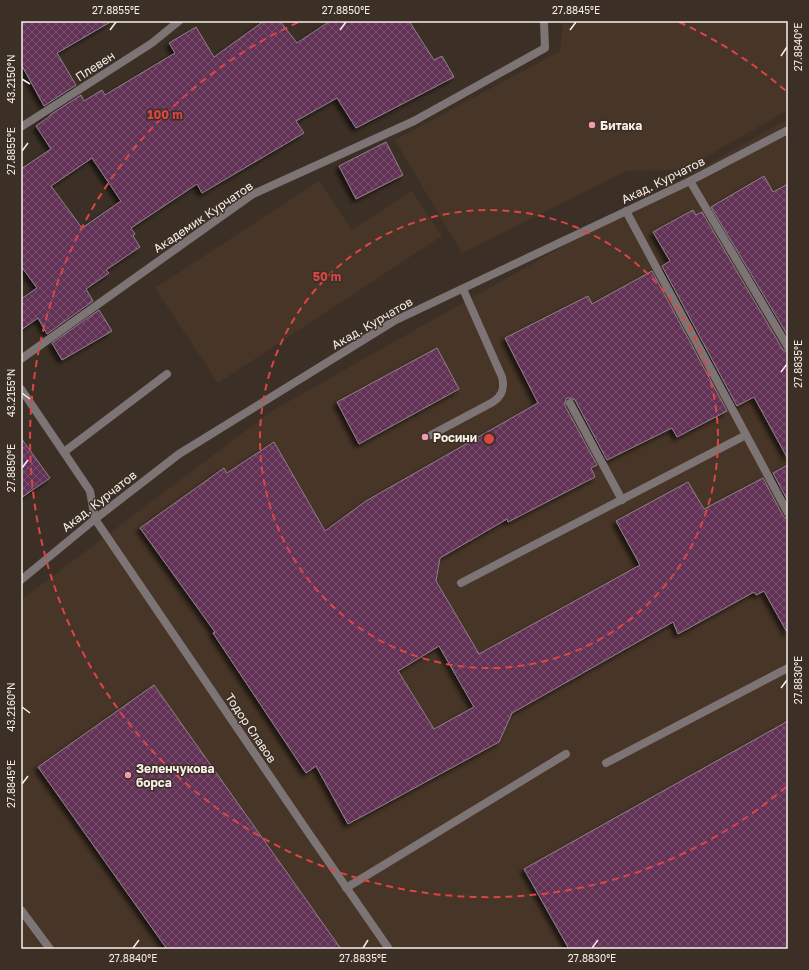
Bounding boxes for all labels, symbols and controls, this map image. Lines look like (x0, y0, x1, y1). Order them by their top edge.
text: 27.8855°E (92, 4, 140, 16)
text: 27.8850°E (322, 4, 370, 16)
text: 27.8845°E (552, 4, 600, 16)
text: 27.8840°E (792, 23, 804, 71)
street label: Плевен (72, 48, 118, 84)
text: 43.2150°N (5, 54, 17, 104)
text: 100 m (147, 107, 183, 122)
place label: Битака (600, 118, 642, 133)
marker: Битака (587, 120, 597, 130)
text: 27.8855°E (5, 127, 17, 175)
street label: Акад. Курчатов (619, 153, 707, 207)
street label: Академик Курчатов (150, 178, 256, 256)
text: 50 m (313, 269, 341, 284)
street label: Акад. Курчатов (329, 294, 415, 352)
text: 27.8835°E (792, 340, 804, 388)
text: 43.2155°N (5, 369, 17, 417)
place label: Росини (433, 430, 477, 445)
marker: Росини (420, 432, 430, 442)
centre of rings (482, 432, 496, 446)
text: 27.8850°E (5, 444, 17, 492)
street label: Акад. Курчатов (59, 467, 140, 535)
text: 27.8830°E (792, 656, 804, 704)
text: 43.2160°N (5, 682, 17, 732)
street label: Тодор Славов (222, 690, 280, 766)
text: 27.8845°E (5, 760, 17, 808)
place label: Зеленчукова борса (136, 761, 215, 790)
marker: Зеленчукова борса (123, 770, 133, 780)
text: 27.8840°E (109, 952, 157, 964)
text: 27.8835°E (339, 952, 387, 964)
text: 27.8830°E (568, 952, 616, 964)

